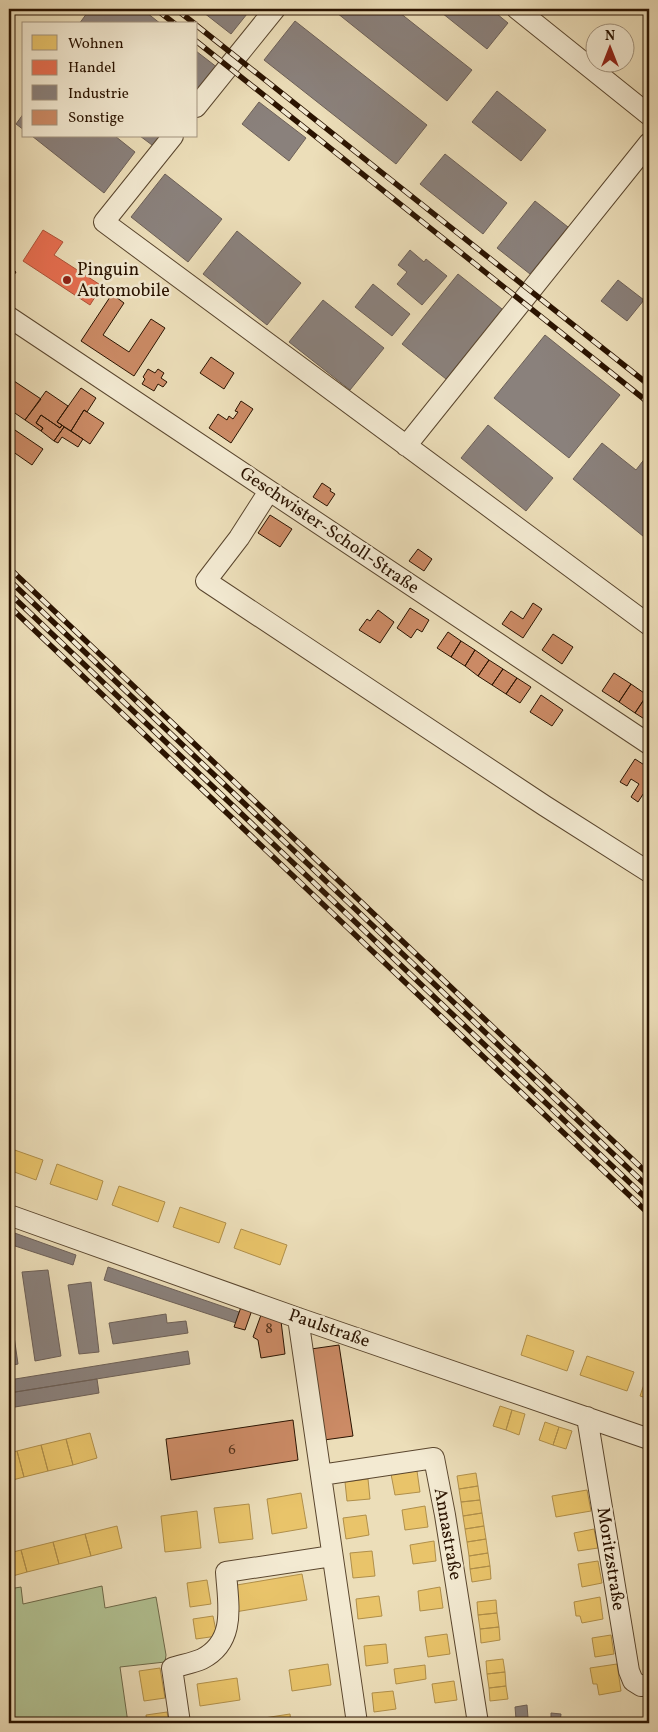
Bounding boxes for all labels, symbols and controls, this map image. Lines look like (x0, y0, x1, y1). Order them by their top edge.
legend (22, 22, 198, 138)
north arrow (586, 22, 636, 72)
text: N (605, 27, 615, 46)
text: Wohnen (68, 34, 124, 55)
text: Handel (68, 58, 116, 79)
text: Industrie (68, 84, 129, 105)
text: Sonstige (68, 108, 124, 129)
place label: Pinguin Automobile (77, 258, 170, 304)
marker: Pinguin Automobile (61, 274, 73, 286)
street label: Geschwister-Scholl-Straße (234, 461, 424, 601)
street label: Paulstraße (285, 1303, 373, 1355)
house number: 8 (265, 1319, 273, 1340)
house number: 6 (228, 1440, 236, 1461)
street label: Annastraße (427, 1486, 467, 1582)
street label: Moritzstraße (590, 1506, 630, 1612)

